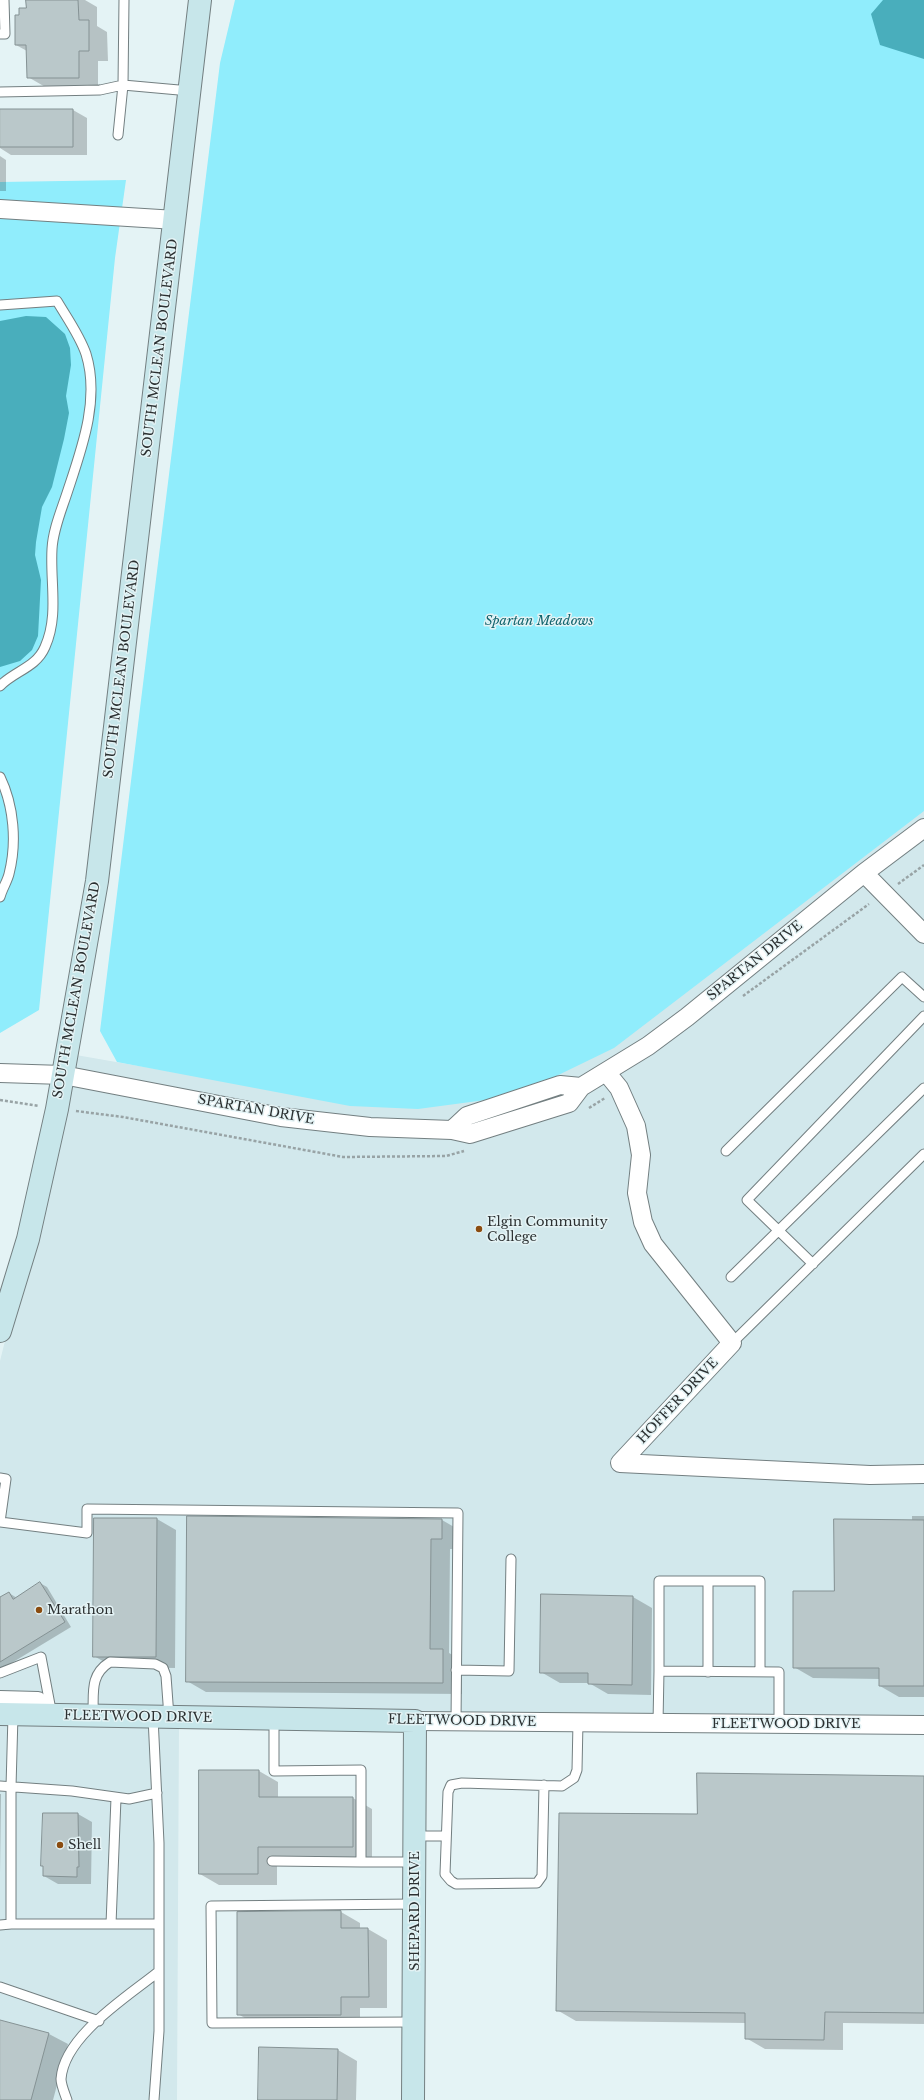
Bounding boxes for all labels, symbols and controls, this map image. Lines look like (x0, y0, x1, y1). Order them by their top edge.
street label: SOUTH MCLEAN BOULEVARD (139, 238, 181, 458)
street label: SOUTH MCLEAN BOULEVARD (101, 559, 143, 779)
park label: Spartan Meadows (485, 613, 593, 629)
street label: SOUTH MCLEAN BOULEVARD (50, 880, 104, 1100)
street label: SPARTAN DRIVE (704, 918, 806, 1004)
street label: SPARTAN DRIVE (196, 1092, 316, 1128)
place label: Elgin Community College (487, 1214, 608, 1245)
marker: Elgin Community College (474, 1224, 484, 1234)
street label: HOFFER DRIVE (634, 1355, 722, 1447)
place label: Marathon (47, 1602, 113, 1618)
marker: Marathon (34, 1605, 44, 1615)
street label: FLEETWOOD DRIVE (64, 1708, 212, 1726)
street label: FLEETWOOD DRIVE (388, 1712, 536, 1730)
street label: FLEETWOOD DRIVE (712, 1716, 860, 1732)
place label: Shell (68, 1837, 101, 1853)
marker: Shell (55, 1840, 65, 1850)
street label: SHEPARD DRIVE (407, 1851, 423, 1971)

